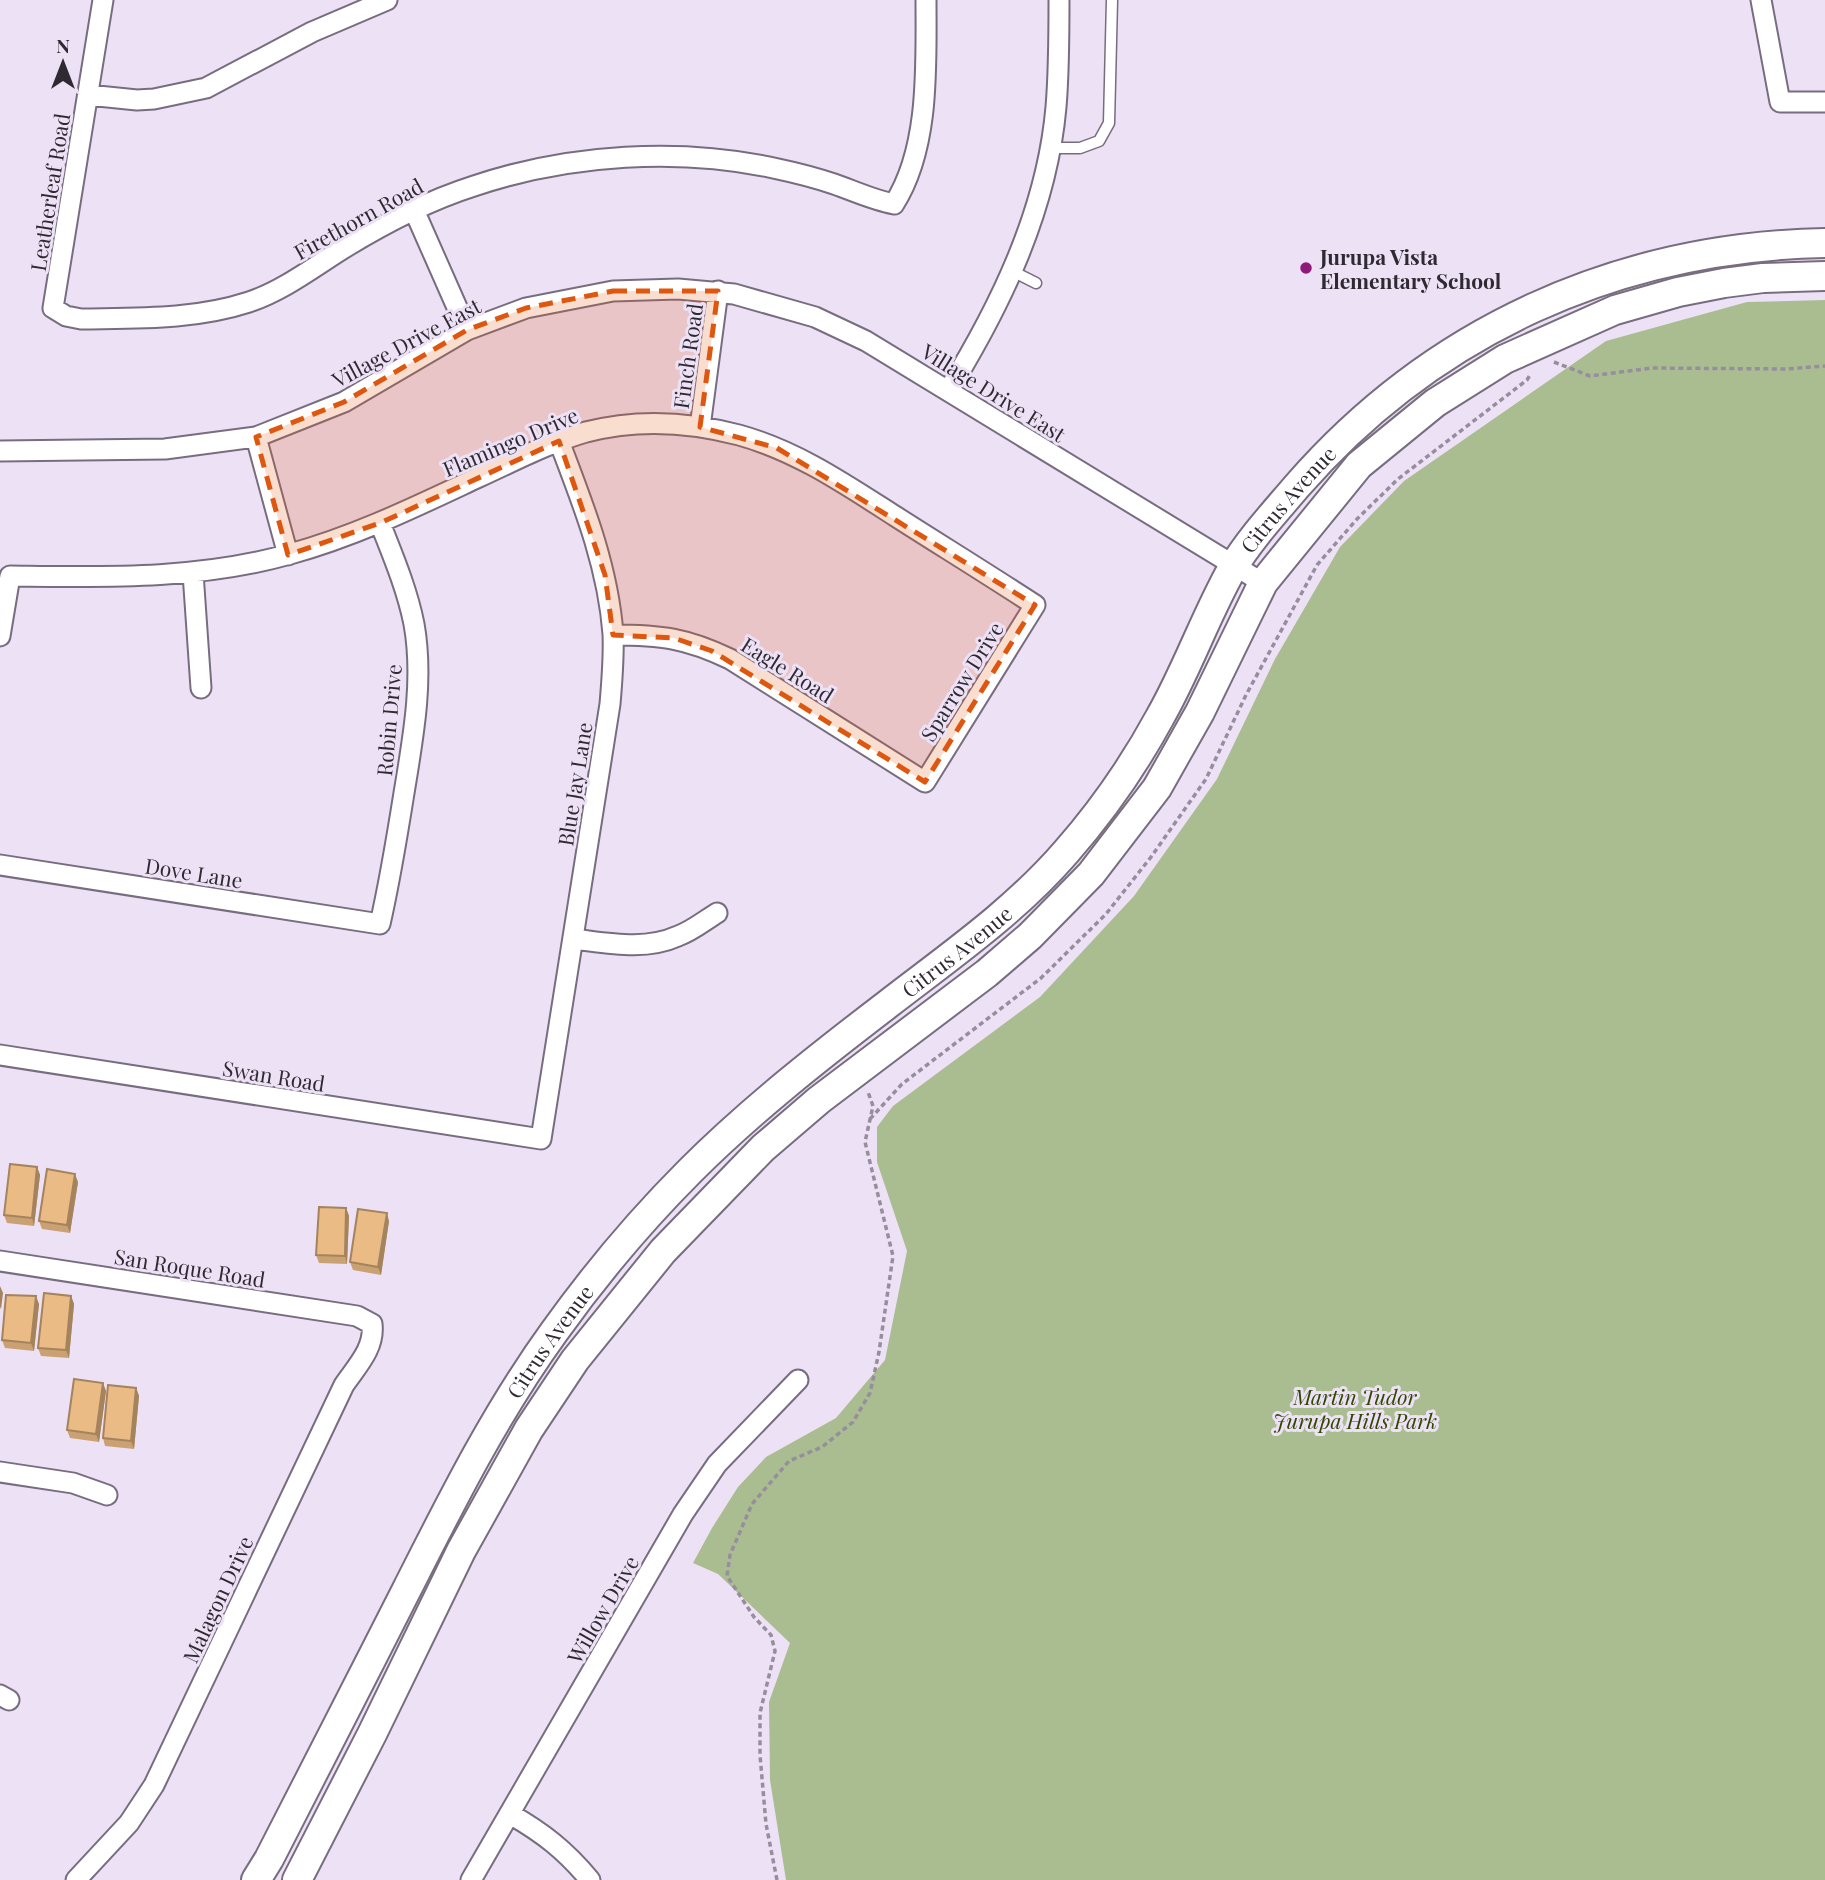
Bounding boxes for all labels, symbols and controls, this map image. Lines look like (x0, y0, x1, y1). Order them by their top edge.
north arrow (28, 28, 98, 98)
text: N (56, 32, 70, 58)
street label: Leatherleaf Road (23, 111, 75, 273)
street label: Firethorn Road (288, 171, 428, 265)
place label: Jurupa Vista Elementary School (1319, 242, 1502, 294)
marker: Jurupa Vista Elementary School (1298, 260, 1314, 276)
street label: Village Drive East (326, 291, 486, 393)
street label: Finch Road (666, 301, 708, 411)
street label: Village Drive East (916, 336, 1072, 448)
street label: Flamingo Drive (438, 400, 582, 482)
street label: Citrus Avenue (1233, 439, 1341, 558)
street label: Sparrow Drive (913, 616, 1009, 746)
street label: Eagle Road (737, 630, 839, 708)
street label: Robin Drive (369, 663, 407, 777)
street label: Blue Jay Lane (550, 720, 598, 848)
street label: Dove Lane (143, 850, 245, 894)
street label: Citrus Avenue (895, 899, 1017, 1003)
street label: Swan Road (221, 1053, 327, 1097)
street label: San Roque Road (113, 1241, 267, 1293)
street label: Citrus Avenue (499, 1278, 599, 1403)
park label: Martin Tudor Jurupa Hills Park (1273, 1382, 1437, 1434)
street label: Malagon Drive (175, 1531, 259, 1667)
street label: Willow Drive (559, 1550, 644, 1669)

